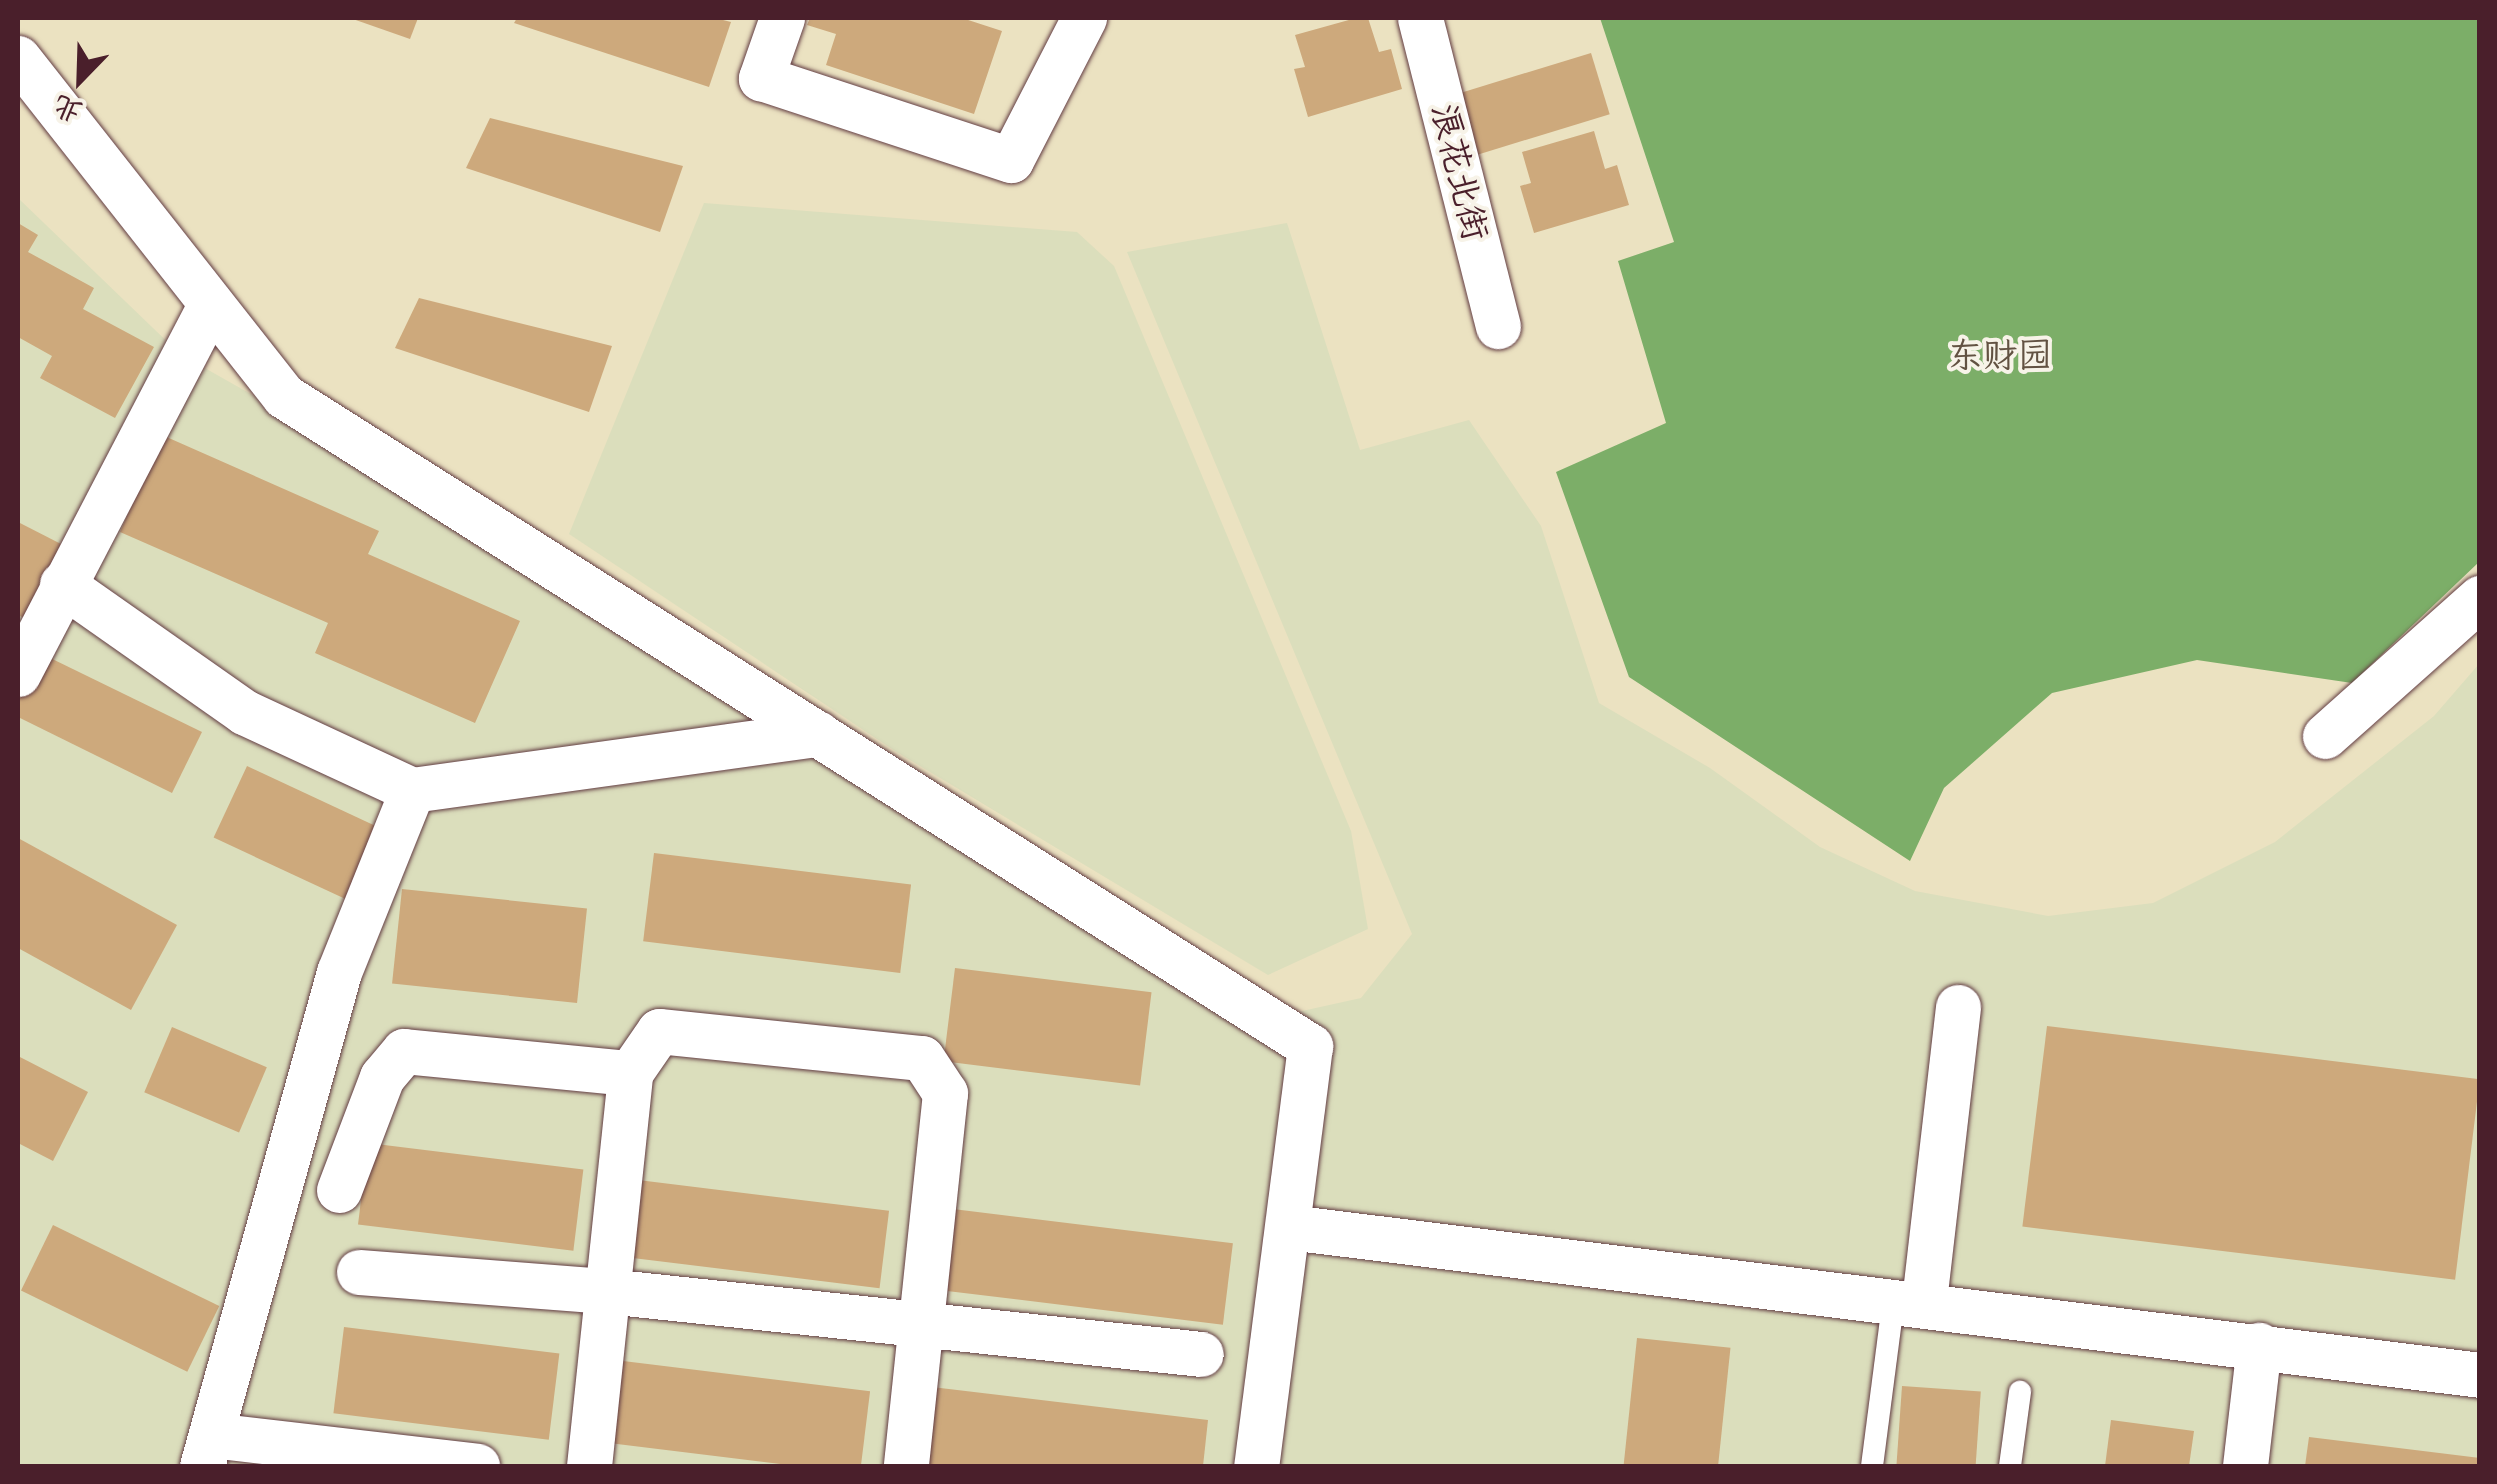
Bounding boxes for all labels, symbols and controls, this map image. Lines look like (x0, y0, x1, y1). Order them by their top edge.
north arrow (30, 30, 130, 130)
text: 北 (48, 86, 88, 130)
street label: 浪花北街 (1422, 99, 1496, 245)
park label: 东财园 (1948, 335, 2052, 377)

